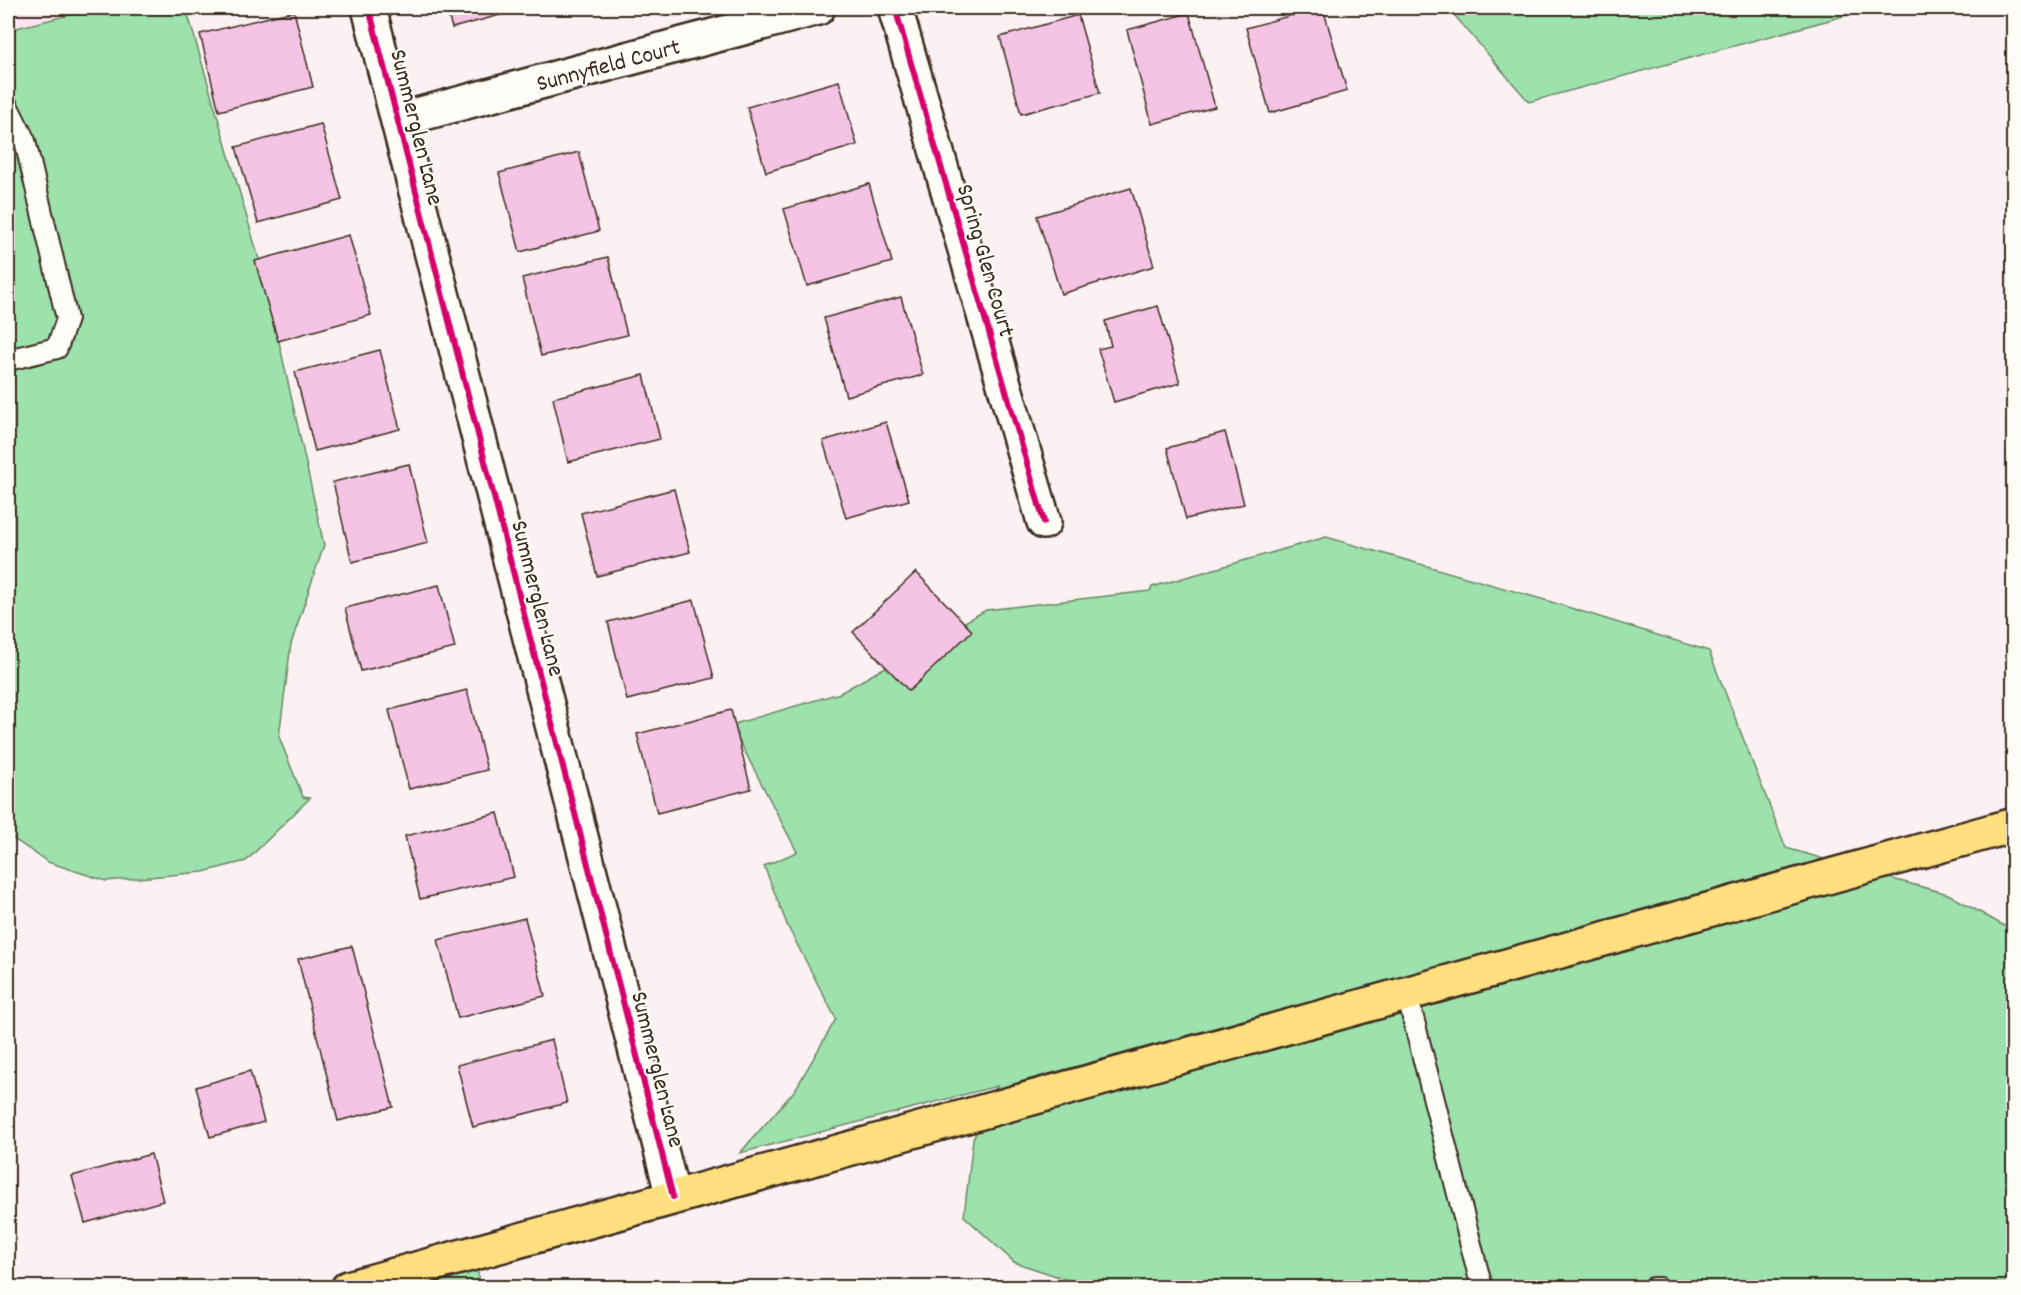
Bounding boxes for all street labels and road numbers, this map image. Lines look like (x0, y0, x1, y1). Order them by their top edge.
street label: Sunnyfield Court (533, 31, 685, 102)
street label: Summerglen Lane (379, 46, 451, 209)
street label: Spring Glen Court (946, 180, 1022, 341)
street label: Summerglen Lane (500, 517, 572, 680)
street label: Summerglen Lane (620, 988, 692, 1151)

